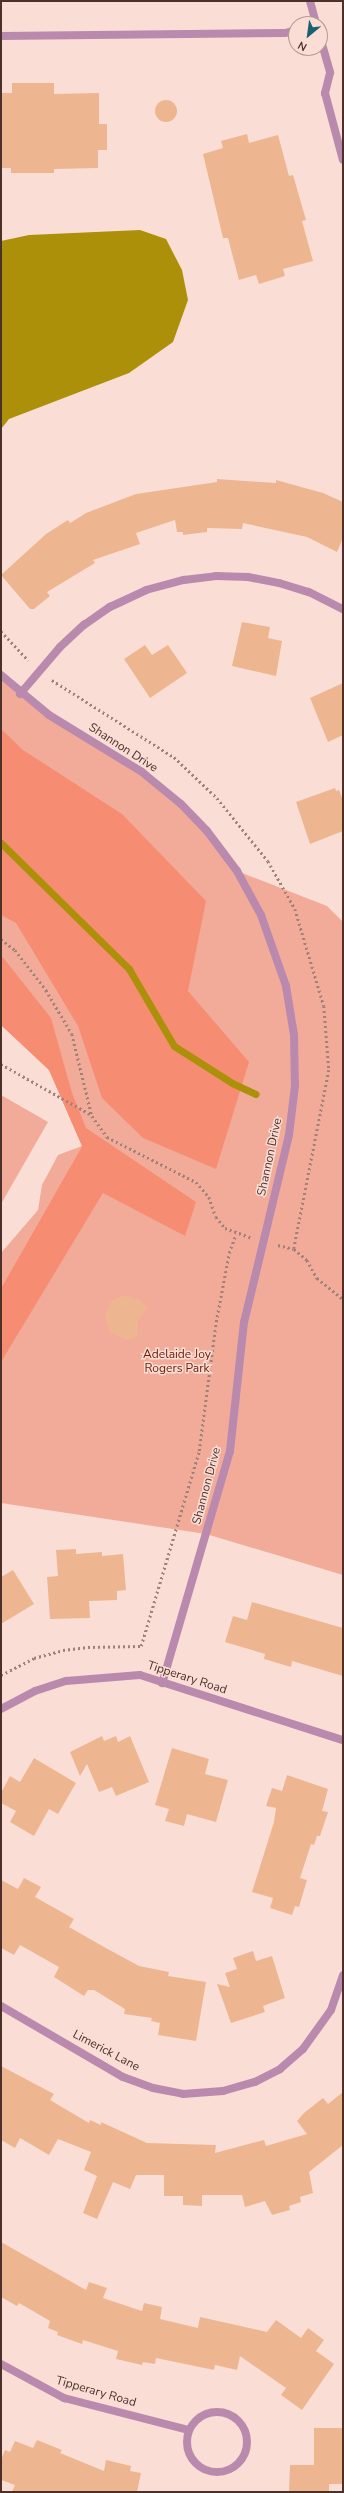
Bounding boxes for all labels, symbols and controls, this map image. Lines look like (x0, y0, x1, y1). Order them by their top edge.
north arrow (288, 16, 328, 56)
text: N (295, 38, 310, 55)
street label: Shannon Drive (86, 720, 160, 776)
street label: Shannon Drive (255, 1117, 285, 1197)
park label: Adelaide Joy Rogers Park (143, 1348, 211, 1376)
street label: Shannon Drive (190, 1446, 224, 1526)
street label: Tipperary Road (145, 1658, 229, 1698)
street label: Limerick Lane (70, 2027, 142, 2075)
street label: Tipperary Road (54, 2374, 138, 2410)

